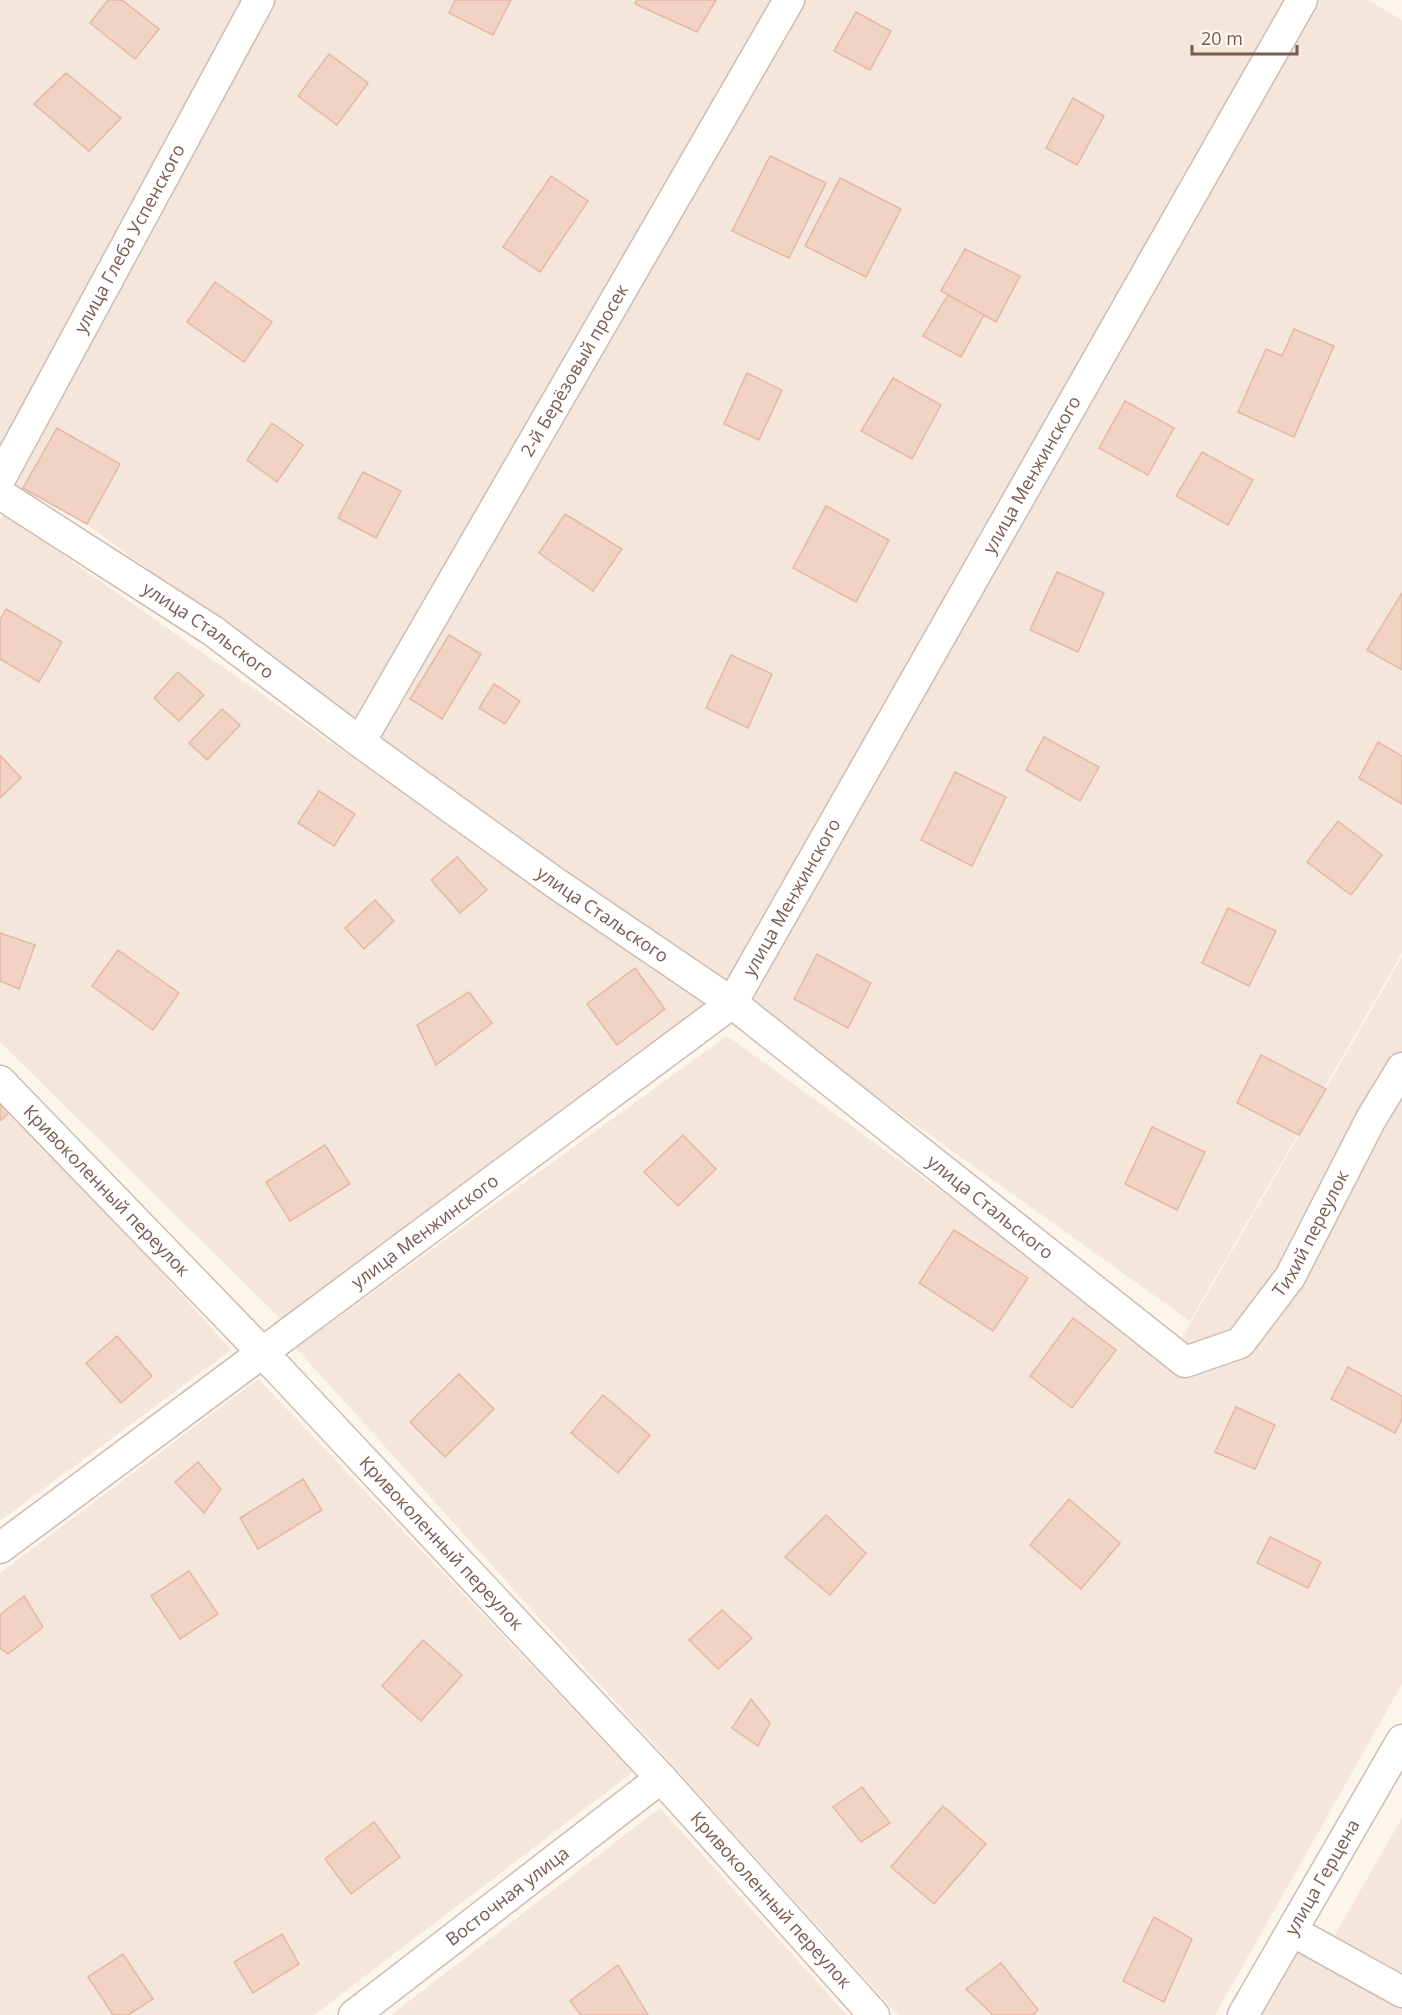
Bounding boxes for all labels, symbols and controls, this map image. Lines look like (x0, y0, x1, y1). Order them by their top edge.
scale bar (1192, 18, 1297, 56)
text: 20 m (1201, 26, 1243, 50)
street label: улица Глеба Успенского (68, 140, 190, 337)
street label: 2-й Берёзовый просек (515, 279, 633, 461)
street label: улица Менжинского (977, 391, 1086, 558)
street label: улица Стальского (138, 576, 279, 684)
street label: улица Менжинского (737, 814, 845, 980)
street label: улица Стальского (532, 860, 674, 967)
street label: Кривоколенный переулок (19, 1099, 196, 1282)
street label: улица Стальского (922, 1149, 1059, 1264)
street label: Тихий переулок (1266, 1165, 1354, 1301)
street label: улица Менжинского (346, 1168, 503, 1293)
street label: Кривоколенный переулок (355, 1451, 530, 1635)
street label: Кривоколенный переулок (686, 1806, 858, 1994)
street label: улица Герцена (1279, 1815, 1365, 1939)
street label: Восточная улица (440, 1840, 573, 1951)

